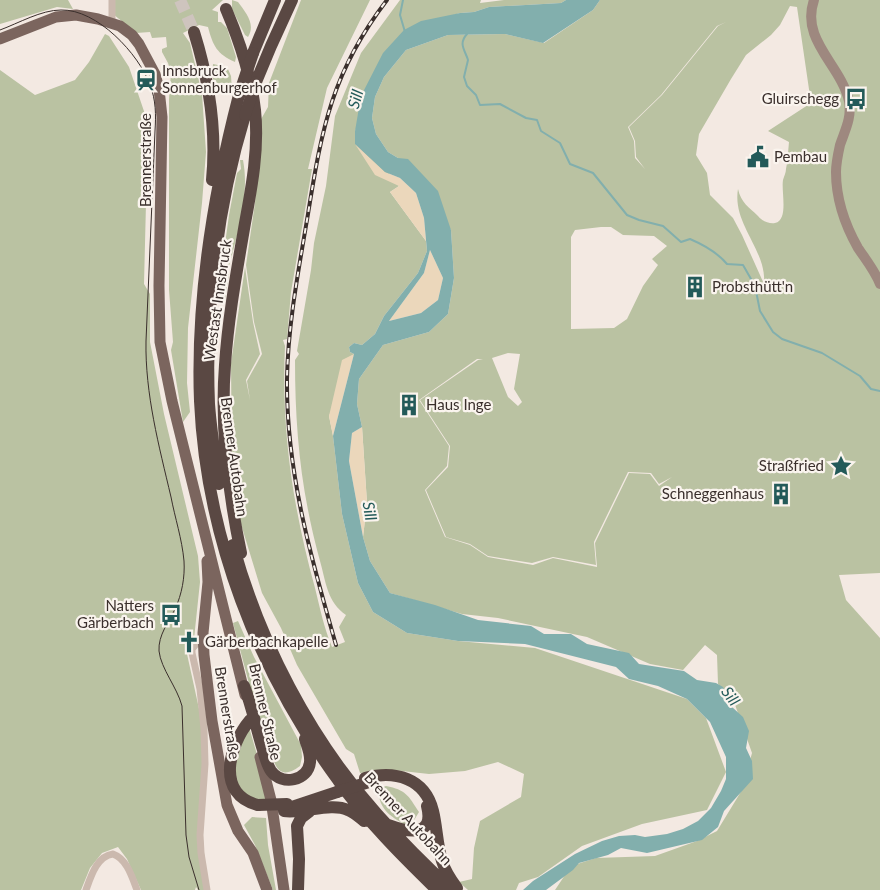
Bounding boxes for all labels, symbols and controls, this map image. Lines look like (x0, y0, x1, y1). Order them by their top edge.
place label: Innsbruck Sonnenburgerhof (162, 61, 277, 96)
station icon: Innsbruck Sonnenburgerhof (133, 67, 159, 93)
bus stop icon: Gluirschegg (843, 86, 869, 112)
water label: Sill (343, 87, 366, 111)
place label: Gluirschegg (762, 89, 839, 107)
street label: Brennerstraße (136, 113, 154, 207)
public building icon: Pembau (745, 144, 771, 170)
place label: Pembau (774, 147, 827, 165)
street label: Westast Innsbruck (200, 238, 234, 362)
building icon: Probsthütt'n (682, 274, 708, 300)
place label: Probsthütt'n (712, 277, 793, 295)
building icon: Haus Inge (396, 392, 422, 418)
place label: Haus Inge (426, 395, 492, 413)
street label: Brenner Autobahn (218, 396, 252, 518)
place icon: Straßfried (828, 453, 854, 479)
place label: Straßfried (759, 456, 824, 474)
building icon: Schneggenhaus (768, 481, 794, 507)
place label: Schneggenhaus (662, 484, 764, 502)
water label: Sill (359, 500, 382, 522)
place label: Natters Gärberbach (77, 596, 154, 631)
bus stop icon: Natters Gärberbach (158, 602, 184, 628)
church icon: Gärberbachkapelle (176, 629, 202, 655)
place label: Gärberbachkapelle (205, 632, 328, 650)
street label: Brenner Straße (246, 662, 286, 762)
street label: Brennerstraße (212, 665, 244, 761)
water label: Sill (718, 682, 745, 709)
street label: Brenner Autobahn (361, 768, 456, 869)

